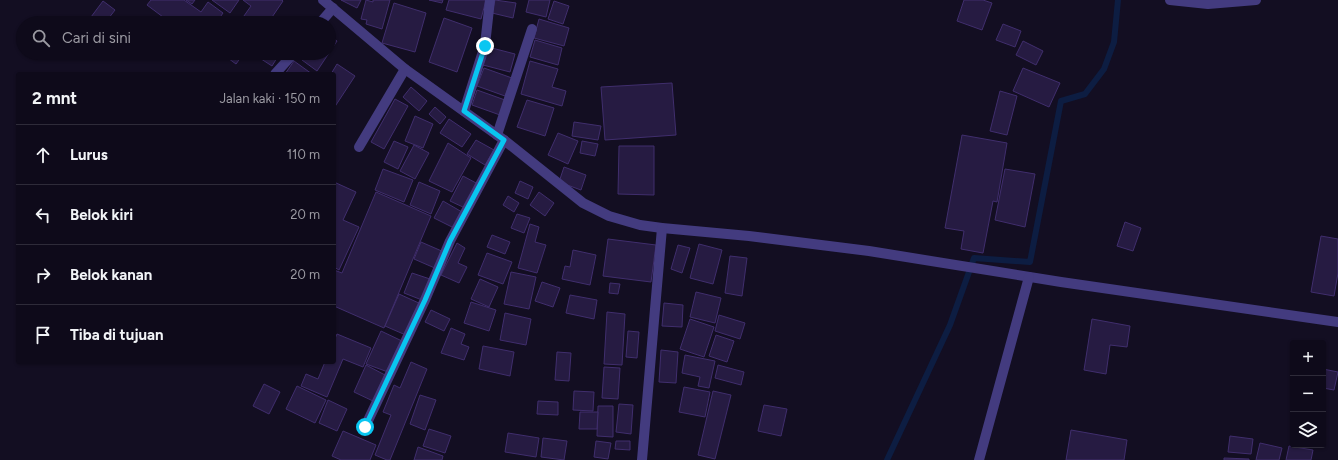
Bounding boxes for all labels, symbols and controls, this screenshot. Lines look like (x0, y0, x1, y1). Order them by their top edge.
search box (16, 16, 336, 60)
icon: search (30, 27, 52, 49)
text: Cari di sini (62, 29, 131, 47)
route end (476, 37, 494, 55)
text: 2 mnt (32, 88, 77, 108)
text: Jalan kaki · 150 m (219, 91, 320, 106)
icon: ahead (32, 144, 54, 166)
text: Lurus (70, 146, 108, 164)
text: 110 m (287, 147, 320, 162)
icon: left (32, 204, 54, 226)
text: Belok kiri (70, 206, 133, 224)
text: 20 m (290, 207, 320, 222)
icon: right (32, 264, 54, 286)
text: Belok kanan (70, 266, 152, 284)
text: 20 m (290, 267, 320, 282)
icon: arrive (32, 324, 54, 346)
text: Tiba di tujuan (70, 326, 164, 344)
map controls (1290, 340, 1326, 448)
button: + (1290, 340, 1326, 376)
button: − (1290, 376, 1326, 412)
button: layers (1290, 412, 1326, 448)
route start (356, 418, 374, 436)

